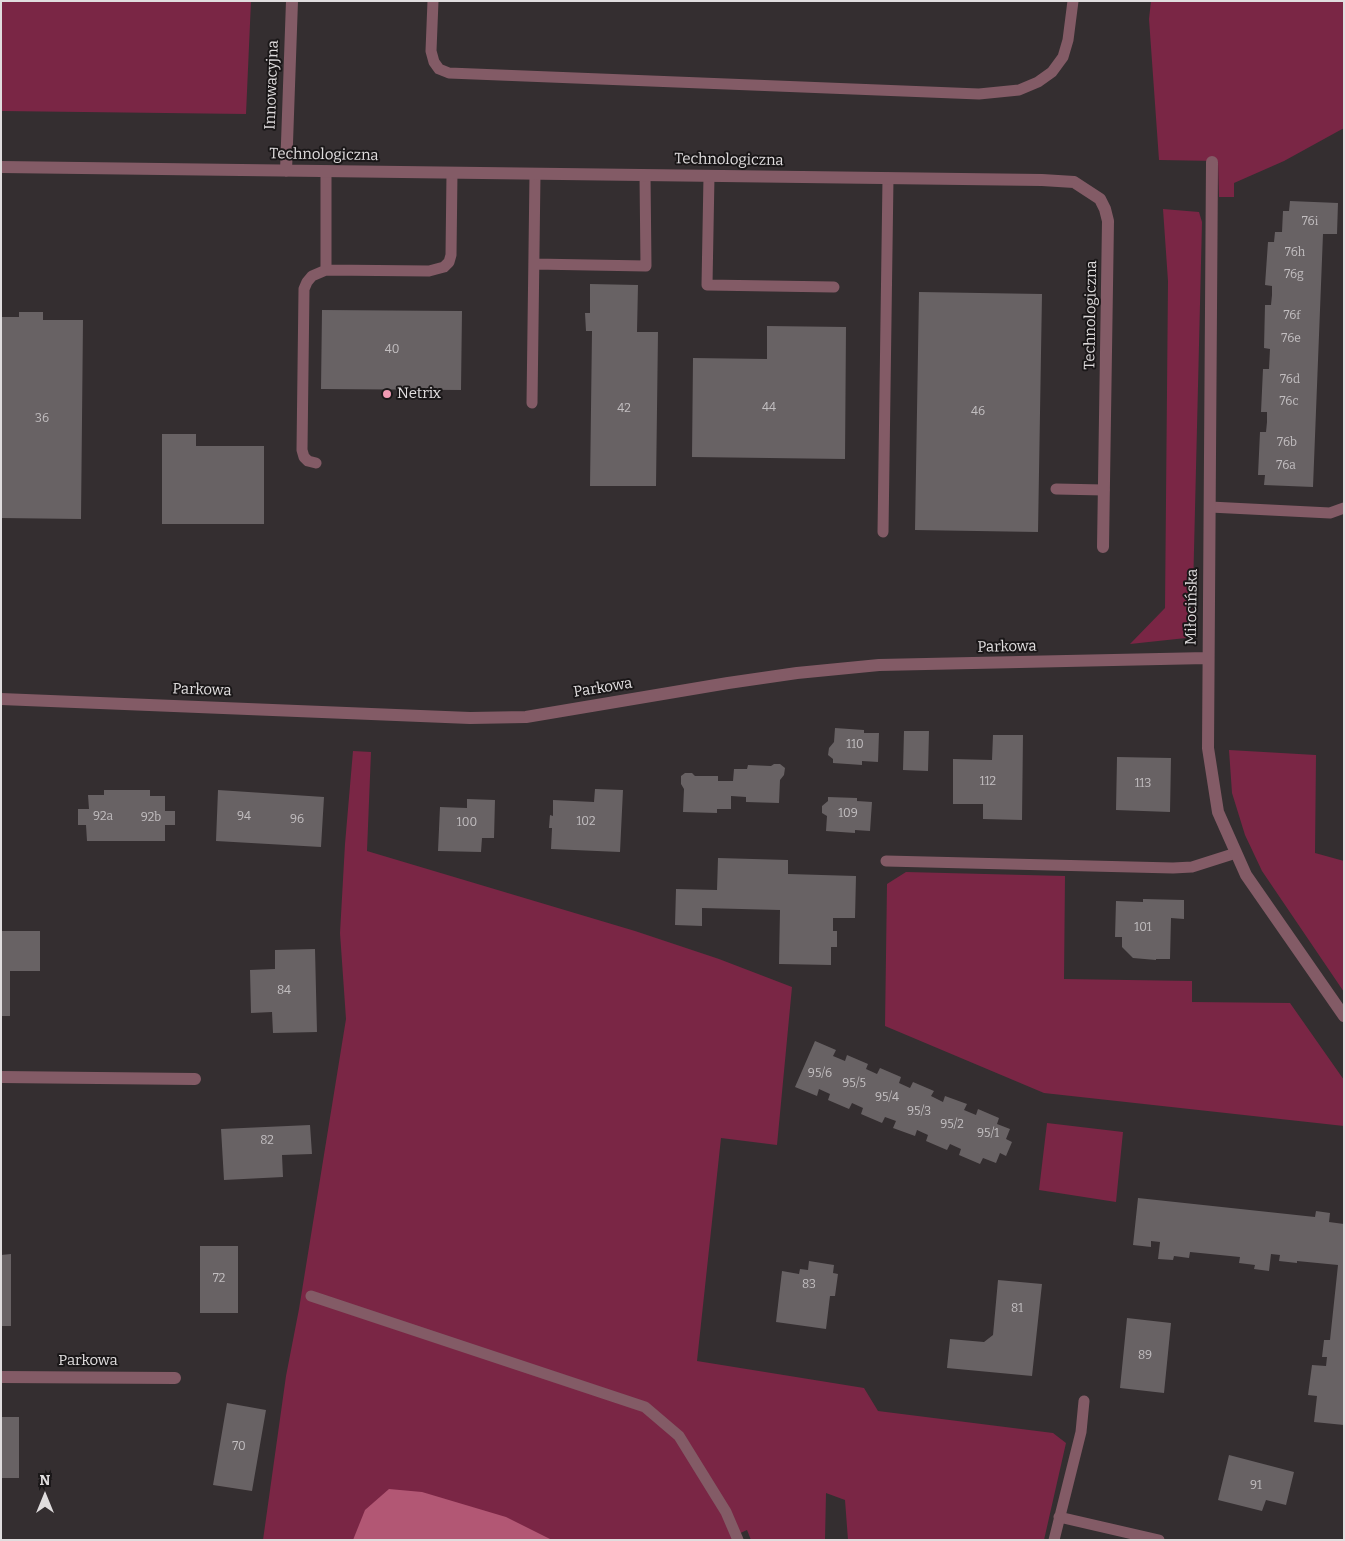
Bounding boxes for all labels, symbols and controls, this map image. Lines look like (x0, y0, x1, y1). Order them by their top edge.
street label: Innowacyjna (261, 40, 283, 130)
street label: Technologiczna (269, 145, 379, 165)
street label: Technologiczna (674, 150, 784, 170)
house number: 76i (1302, 215, 1318, 229)
house number: 76h (1285, 246, 1305, 260)
street label: Technologiczna (1081, 260, 1101, 370)
house number: 76g (1284, 268, 1304, 282)
house number: 76f (1283, 309, 1301, 323)
house number: 76e (1281, 332, 1301, 346)
house number: 40 (385, 343, 399, 357)
house number: 76d (1280, 373, 1300, 387)
place label: Netrix (397, 385, 441, 403)
marker: Netrix (381, 388, 393, 400)
house number: 76c (1279, 395, 1299, 409)
house number: 44 (762, 401, 776, 415)
house number: 42 (617, 402, 631, 416)
house number: 46 (971, 405, 985, 419)
house number: 36 (35, 412, 49, 426)
house number: 76b (1277, 436, 1297, 450)
house number: 76a (1276, 459, 1296, 473)
street label: Miłocińska (1182, 569, 1202, 645)
street label: Parkowa (977, 637, 1037, 657)
street label: Parkowa (572, 674, 634, 702)
street label: Parkowa (172, 680, 232, 700)
house number: 110 (846, 738, 864, 752)
house number: 112 (980, 775, 996, 789)
house number: 113 (1135, 777, 1151, 791)
house number: 109 (838, 807, 858, 821)
house number: 92a (93, 810, 113, 824)
house number: 94 (237, 810, 251, 824)
house number: 92b (141, 811, 161, 825)
house number: 96 (290, 813, 304, 827)
house number: 102 (576, 815, 596, 829)
house number: 100 (457, 816, 477, 830)
house number: 101 (1134, 921, 1152, 935)
house number: 84 (277, 984, 291, 998)
house number: 95/6 (808, 1067, 832, 1081)
house number: 95/5 (842, 1077, 866, 1091)
house number: 95/4 (875, 1091, 899, 1105)
house number: 95/3 (907, 1105, 931, 1119)
house number: 95/2 (940, 1118, 964, 1132)
house number: 95/1 (977, 1127, 999, 1141)
house number: 82 (260, 1134, 274, 1148)
house number: 72 (213, 1272, 225, 1286)
house number: 83 (802, 1278, 816, 1292)
house number: 81 (1011, 1302, 1023, 1316)
house number: 89 (1138, 1349, 1152, 1363)
street label: Parkowa (58, 1352, 118, 1370)
house number: 70 (232, 1440, 246, 1454)
north arrow (20, 1471, 70, 1521)
text: N (40, 1472, 50, 1489)
house number: 91 (1250, 1479, 1262, 1493)

